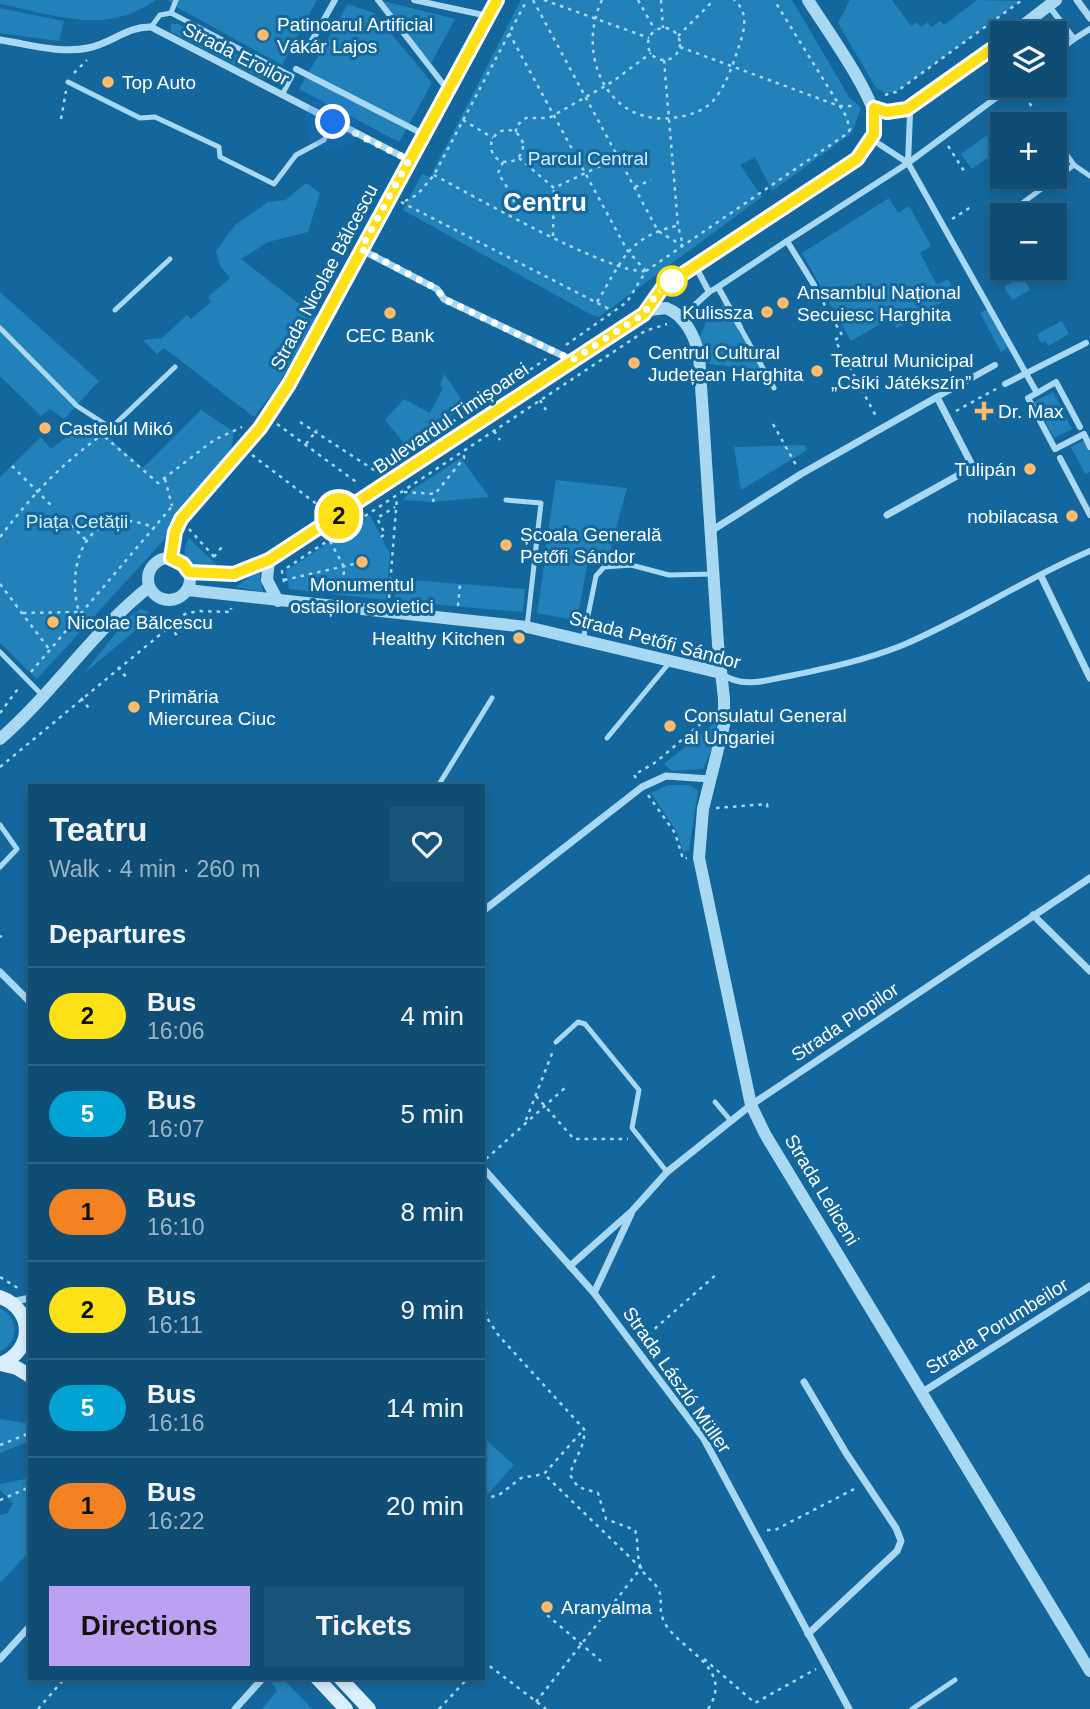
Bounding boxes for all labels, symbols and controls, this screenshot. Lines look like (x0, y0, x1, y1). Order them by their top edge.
place label: Patinoarul Artificial Vákár Lajos (277, 14, 433, 57)
street label: Strada Eroilor (179, 18, 293, 90)
map controls (990, 21, 1067, 280)
button: layers (990, 21, 1067, 98)
marker: Patinoarul Artificial Vákár Lajos (255, 27, 271, 43)
place label: Top Auto (122, 72, 196, 93)
marker: Top Auto (100, 74, 116, 90)
your location (315, 104, 350, 139)
button: + (990, 112, 1067, 189)
park label: Parcul Central (528, 148, 648, 169)
street label: Strada Nicolae Bălcescu (266, 181, 382, 373)
district label: Centru (503, 187, 587, 217)
button: − (990, 203, 1067, 280)
unlabelled marker (657, 266, 687, 296)
place label: Ansamblul Național Secuiesc Harghita (797, 282, 961, 325)
marker: Ansamblul Național Secuiesc Harghita (775, 295, 791, 311)
place label: Kulissza (682, 302, 753, 323)
marker: Kulissza (759, 304, 775, 320)
marker: CEC Bank (382, 305, 398, 321)
place label: CEC Bank (346, 325, 435, 346)
place label: Centrul Cultural Județean Harghita (648, 342, 804, 385)
place label: Teatrul Municipal „Csíki Játékszín” (831, 350, 974, 393)
marker: Centrul Cultural Județean Harghita (626, 355, 642, 371)
street label: Bulevardul Timișoarei (370, 359, 532, 477)
marker: Teatrul Municipal „Csíki Játékszín” (809, 363, 825, 379)
place label: Dr. Max (998, 401, 1064, 422)
marker: Dr. Max (976, 403, 992, 419)
place label: Castelul Mikó (59, 418, 173, 439)
marker: Castelul Mikó (37, 420, 53, 436)
place label: Tulipán (954, 459, 1016, 480)
marker: Tulipán (1022, 461, 1038, 477)
line badge: 2 (316, 493, 362, 539)
text: 2 (332, 502, 346, 529)
place label: nobilacasa (967, 506, 1058, 527)
marker: nobilacasa (1064, 508, 1080, 524)
park label: Piața Cetății (26, 511, 128, 532)
place label: Școala Generală Petőfi Sándor (520, 524, 662, 567)
marker: Școala Generală Petőfi Sándor (498, 537, 514, 553)
marker: Monumentul ostașilor sovietici (354, 554, 370, 570)
place label: Monumentul ostașilor sovietici (290, 574, 434, 617)
street label: Strada Petőfi Sándor (567, 607, 744, 673)
place label: Nicolae Bălcescu (67, 612, 213, 633)
marker: Nicolae Bălcescu (45, 614, 61, 630)
place label: Healthy Kitchen (372, 628, 505, 649)
marker: Healthy Kitchen (511, 630, 527, 646)
place label: Primăria Miercurea Ciuc (148, 686, 276, 729)
marker: Primăria Miercurea Ciuc (126, 699, 142, 715)
place label: Consulatul General al Ungariei (684, 705, 847, 748)
marker: Consulatul General al Ungariei (662, 718, 678, 734)
button: heart (390, 807, 464, 881)
text: Teatru (49, 811, 147, 848)
text: Walk · 4 min · 260 m (49, 856, 260, 882)
text: Departures (49, 919, 186, 949)
street label: Strada Plopilor (787, 978, 903, 1066)
text: Bus (147, 987, 196, 1017)
text: 4 min (400, 1001, 464, 1031)
text: 2 (81, 1002, 94, 1029)
text: 16:06 (147, 1018, 205, 1044)
text: Bus (147, 1085, 196, 1115)
text: 5 min (400, 1099, 464, 1129)
text: 5 (81, 1100, 94, 1127)
text: 16:07 (147, 1116, 205, 1142)
street label: Strada Leliceni (781, 1131, 863, 1249)
text: Bus (147, 1183, 196, 1213)
text: 8 min (400, 1197, 464, 1227)
text: 1 (81, 1198, 94, 1225)
text: 16:10 (147, 1214, 205, 1240)
street label: Strada Porumbeilor (922, 1273, 1073, 1378)
text: Bus (147, 1281, 196, 1311)
text: 9 min (400, 1295, 464, 1325)
text: 2 (81, 1296, 94, 1323)
street label: Strada László Müller (619, 1303, 736, 1458)
text: 16:11 (147, 1312, 203, 1338)
text: Bus (147, 1379, 196, 1409)
text: 14 min (386, 1393, 464, 1423)
text: 5 (81, 1394, 94, 1421)
text: 16:16 (147, 1410, 205, 1436)
text: Bus (147, 1477, 196, 1507)
text: 20 min (386, 1491, 464, 1521)
text: 1 (81, 1492, 94, 1519)
text: 16:22 (147, 1508, 205, 1534)
button: Directions (49, 1586, 250, 1666)
button: Tickets (264, 1586, 464, 1666)
place label: Aranyalma (561, 1597, 652, 1618)
marker: Aranyalma (539, 1599, 555, 1615)

